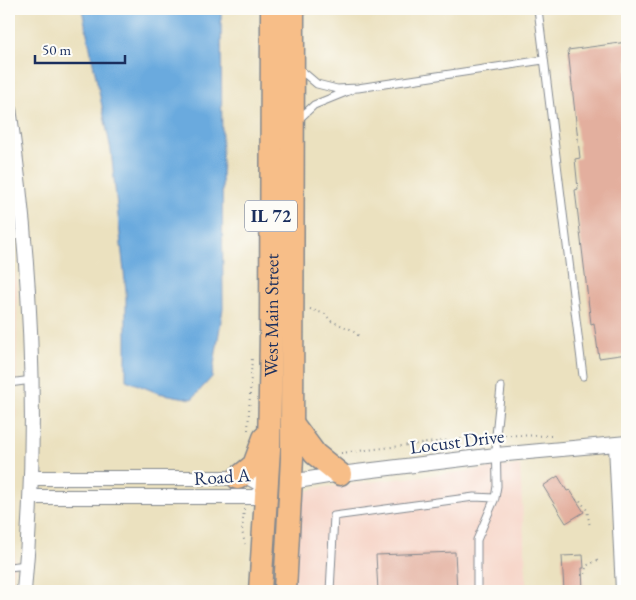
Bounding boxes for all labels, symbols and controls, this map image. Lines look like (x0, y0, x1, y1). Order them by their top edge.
scale bar (35, 32, 125, 64)
text: 50 m (42, 40, 71, 59)
road number: IL 72 (245, 200, 297, 232)
street label: West Main Street (258, 253, 284, 377)
street label: Locust Drive (409, 423, 506, 460)
street label: Road A (193, 462, 252, 491)

